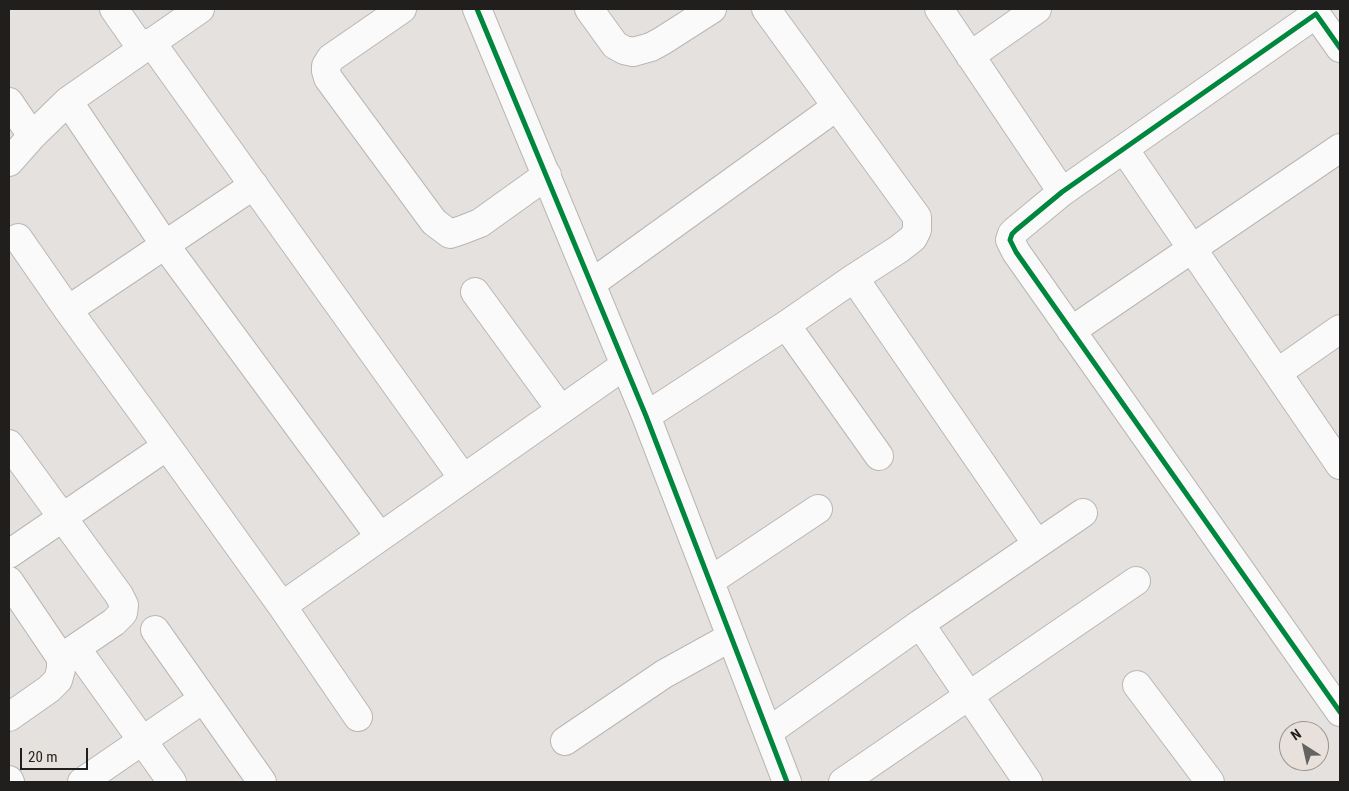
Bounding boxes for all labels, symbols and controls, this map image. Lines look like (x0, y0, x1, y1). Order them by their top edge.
north arrow (1279, 721, 1329, 771)
text: N (1288, 726, 1304, 744)
scale bar (22, 738, 90, 770)
text: 20 m (28, 748, 58, 766)

